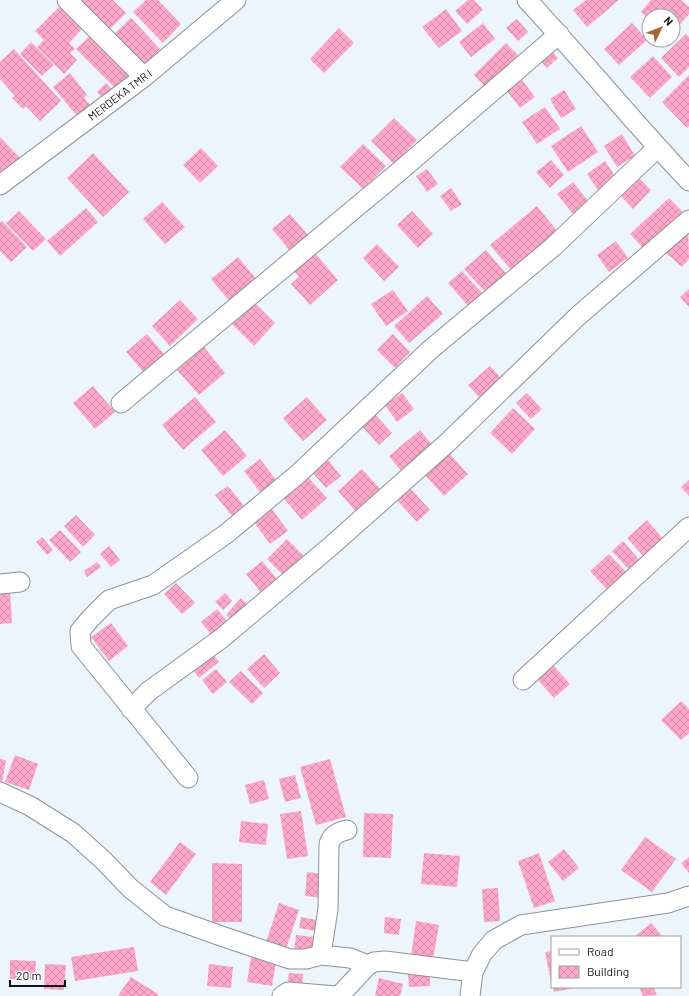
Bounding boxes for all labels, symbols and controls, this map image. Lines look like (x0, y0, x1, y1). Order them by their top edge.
north arrow (641, 8, 681, 48)
text: N (661, 14, 676, 28)
street label: MERDEKA TMR I (85, 66, 154, 123)
legend (551, 936, 681, 988)
text: Road (587, 944, 614, 958)
scale bar (10, 962, 65, 988)
text: Building (587, 964, 629, 978)
text: 20 m (16, 968, 42, 982)

